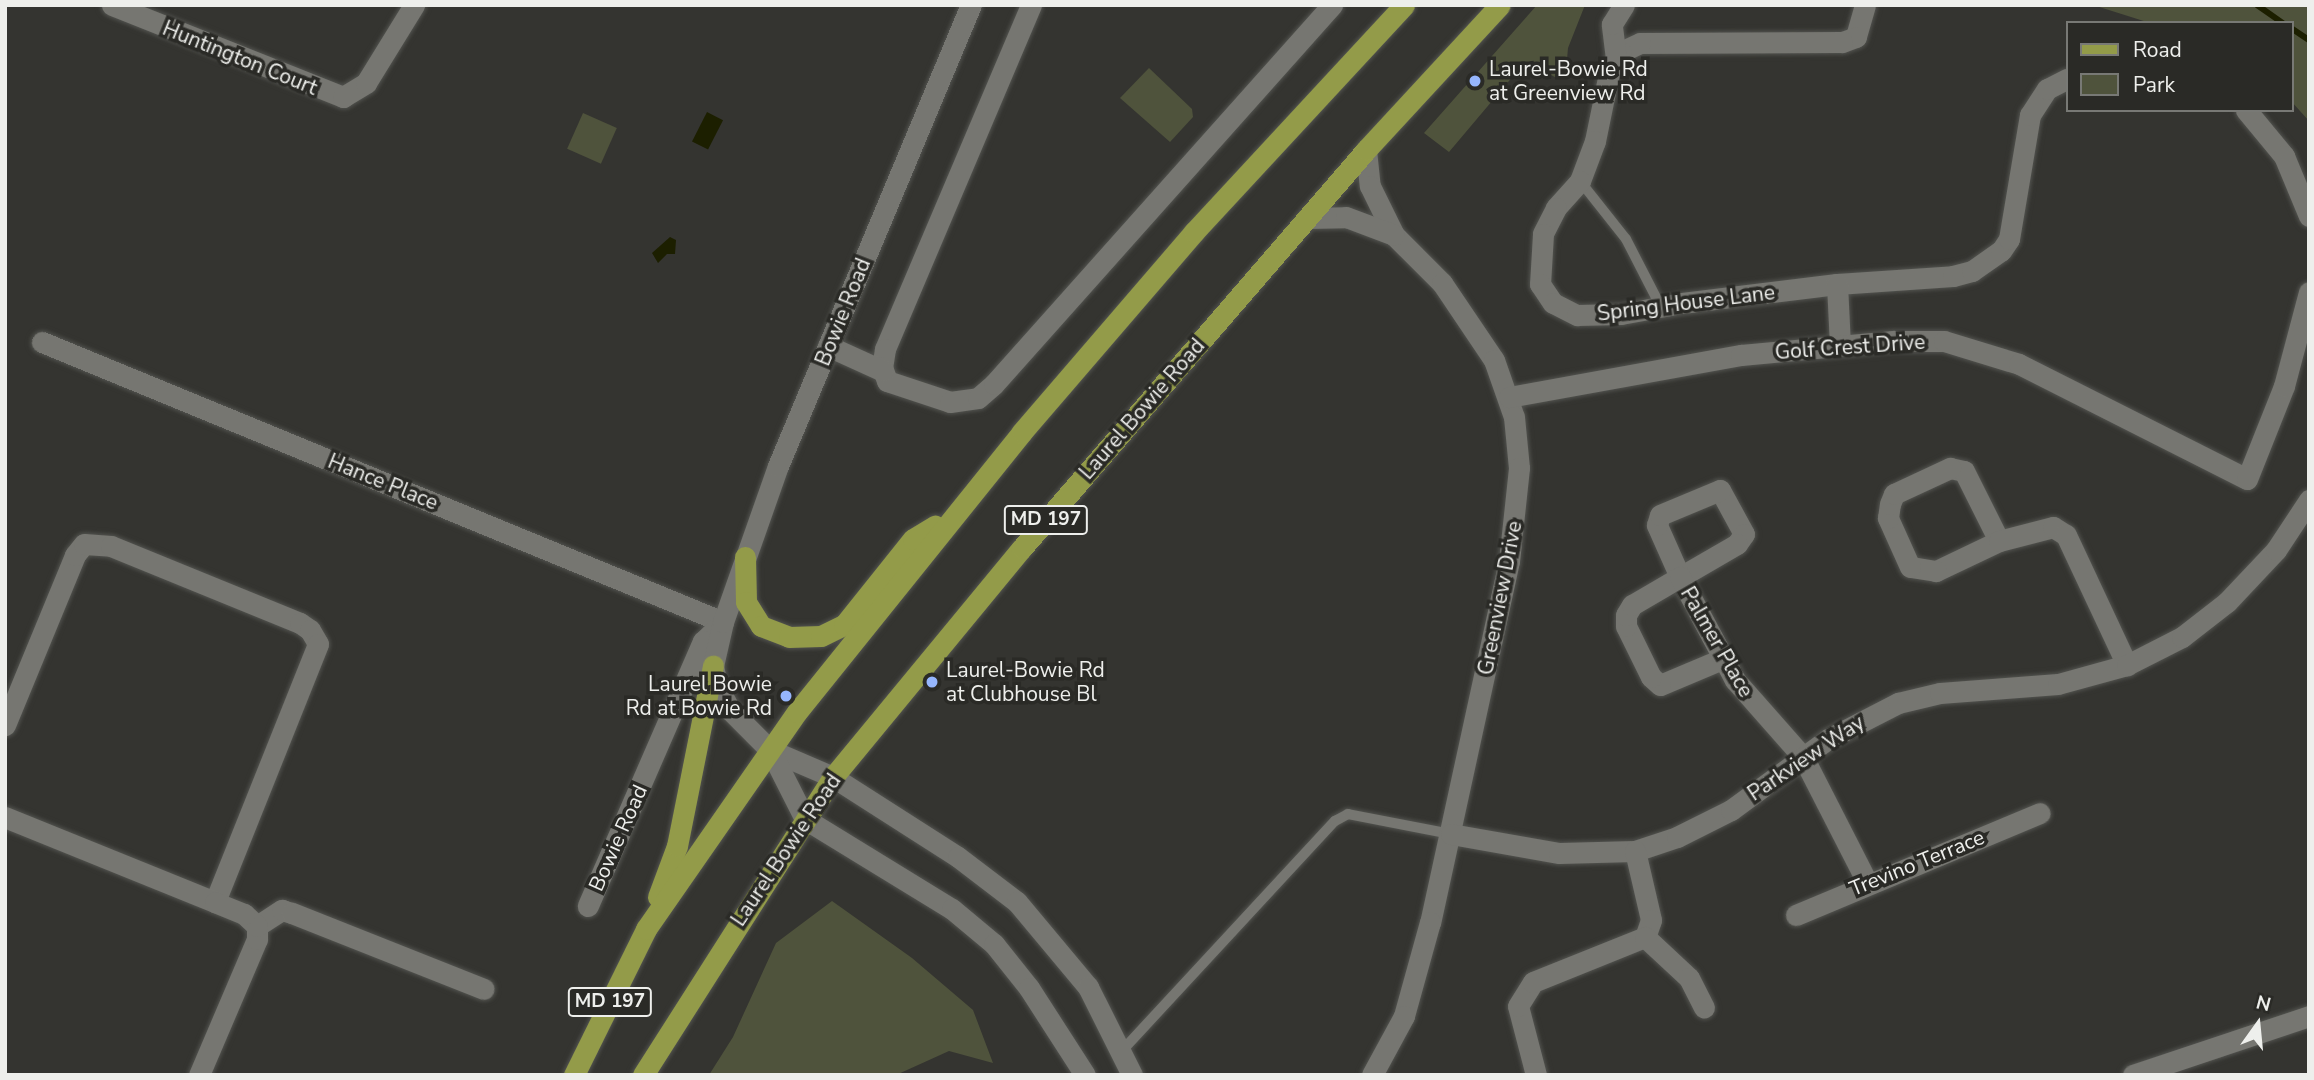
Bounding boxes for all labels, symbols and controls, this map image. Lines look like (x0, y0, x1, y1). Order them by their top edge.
street label: Huntington Court (159, 15, 321, 101)
legend (2066, 21, 2293, 112)
text: Road (2133, 36, 2182, 64)
place label: Laurel-Bowie Rd at Greenview Rd (1489, 56, 1648, 106)
text: Park (2133, 71, 2175, 99)
marker: Laurel-Bowie Rd at Greenview Rd (1467, 73, 1483, 89)
street label: Bowie Road (810, 255, 876, 369)
street label: Spring House Lane (1596, 280, 1776, 326)
street label: Golf Crest Drive (1774, 329, 1926, 365)
street label: Laurel Bowie Road (1074, 334, 1210, 484)
street label: Hance Place (324, 449, 442, 515)
road number: MD 197 (1002, 505, 1090, 536)
street label: Greenview Drive (1473, 519, 1527, 677)
street label: Palmer Place (1675, 582, 1759, 702)
place label: Laurel-Bowie Rd at Clubhouse Bl (946, 657, 1105, 707)
place label: Laurel Bowie Rd at Bowie Rd (626, 671, 772, 721)
marker: Laurel-Bowie Rd at Clubhouse Bl (924, 674, 940, 690)
marker: Laurel Bowie Rd at Bowie Rd (778, 688, 794, 704)
street label: Parkview Way (1743, 710, 1869, 806)
street label: Laurel Bowie Road (726, 769, 846, 931)
street label: Bowie Road (583, 781, 653, 895)
street label: Trevino Terrace (1846, 825, 1988, 901)
road number: MD 197 (566, 986, 654, 1018)
north arrow (2223, 989, 2293, 1059)
text: N (2253, 989, 2274, 1018)

